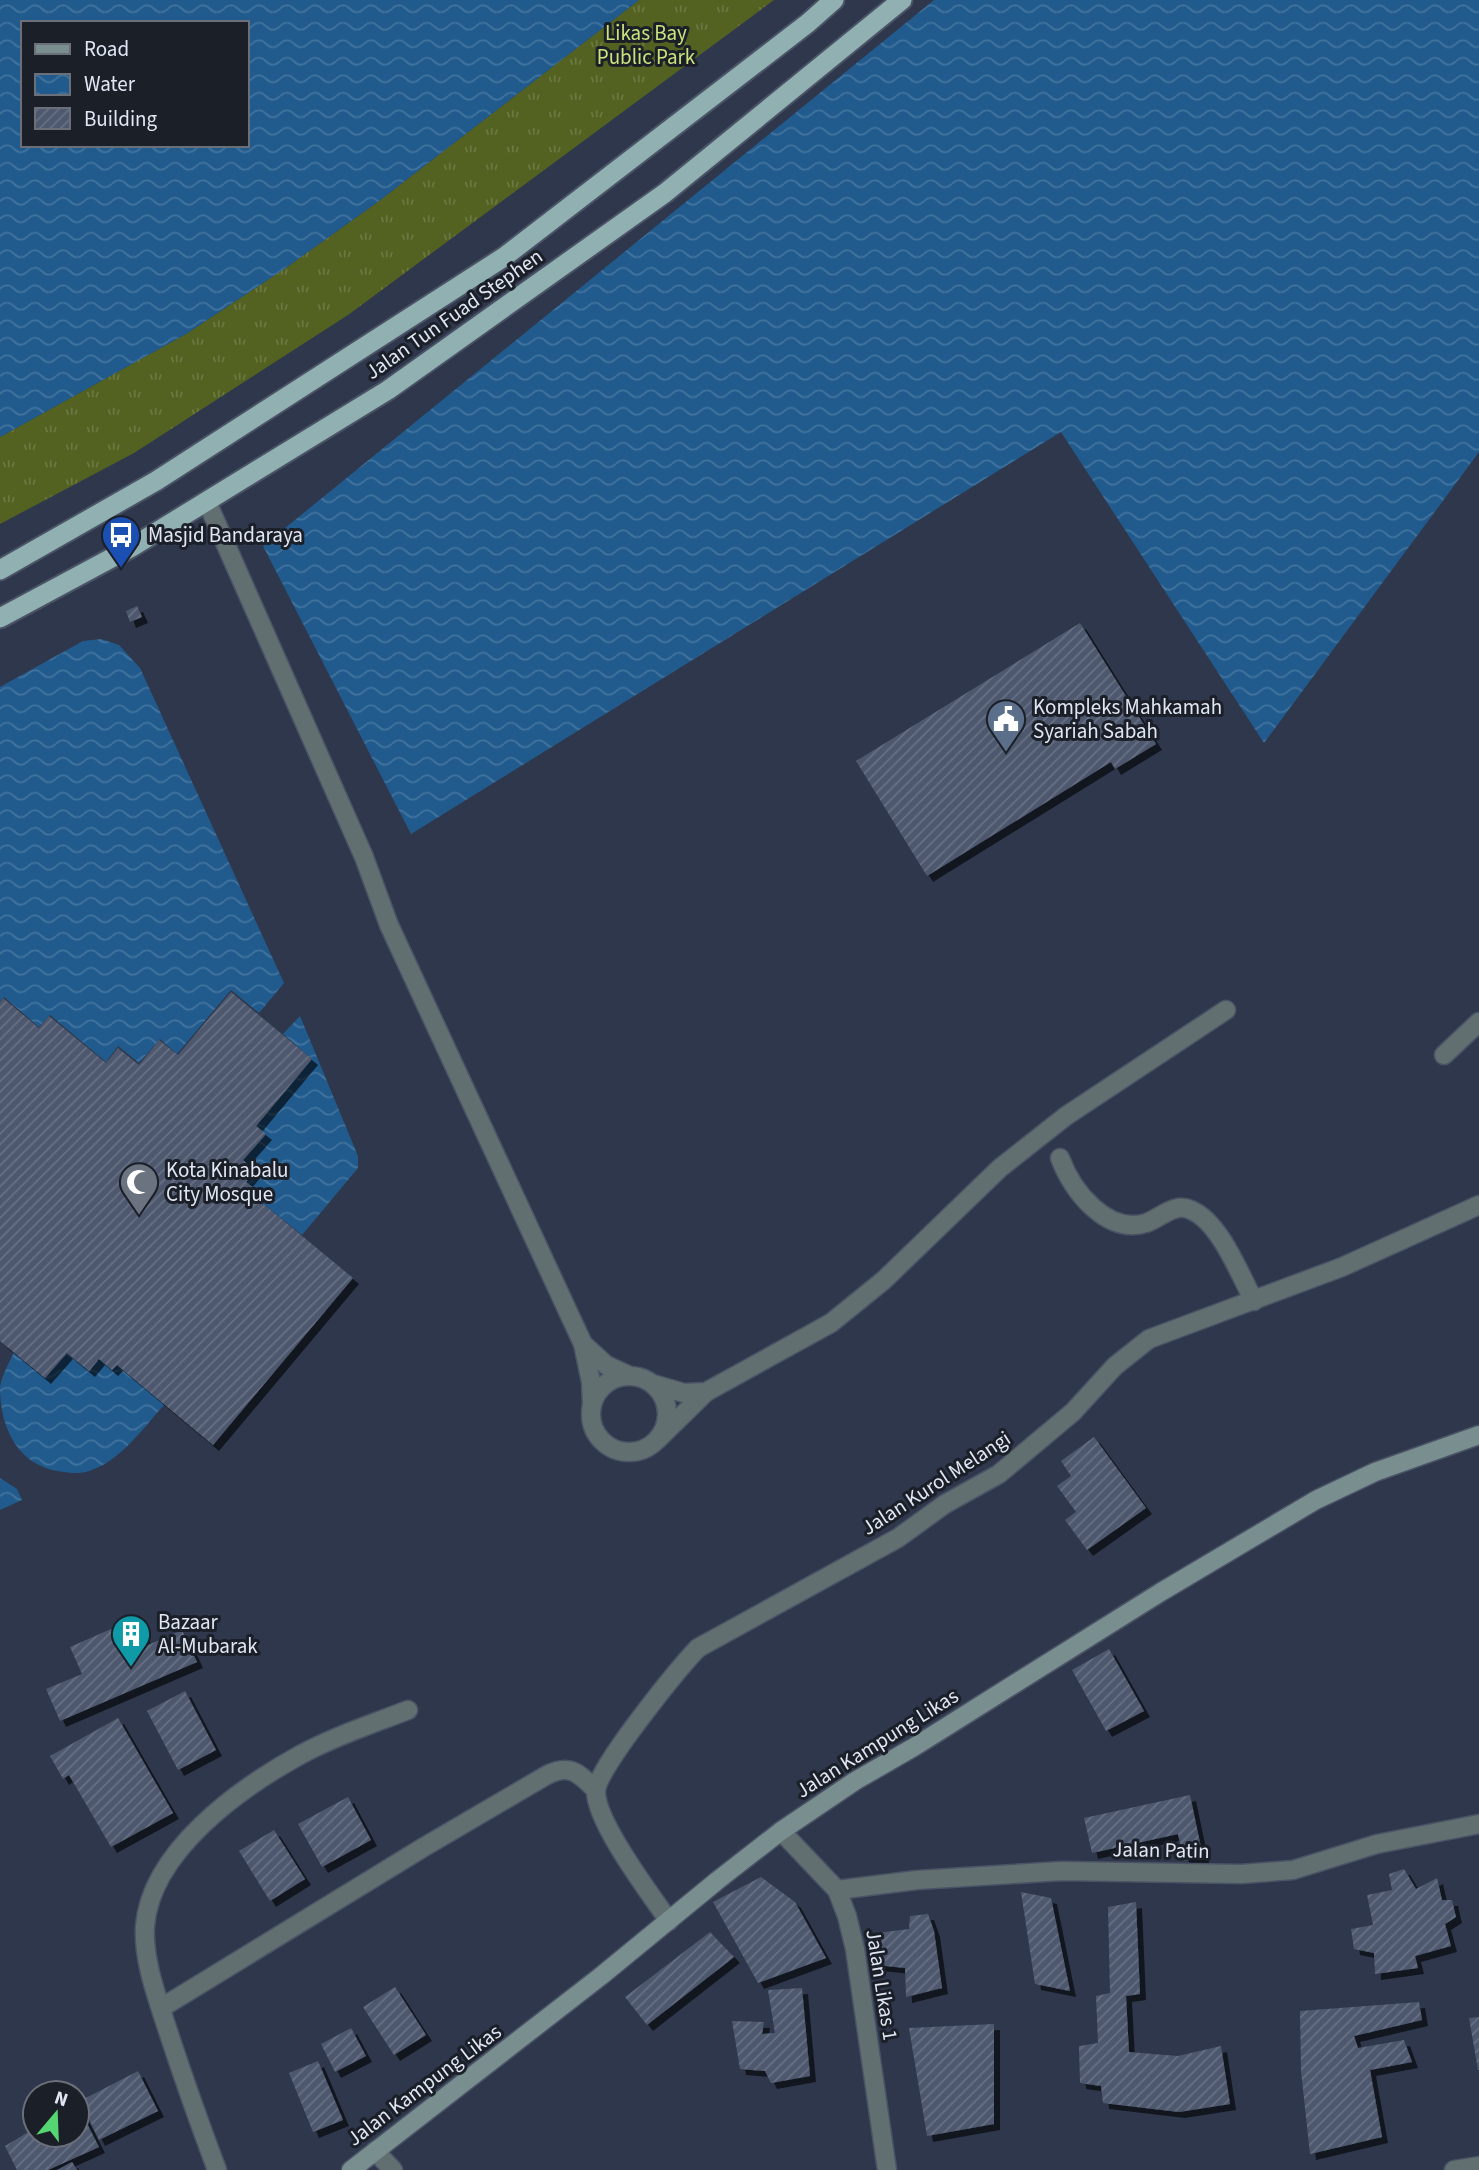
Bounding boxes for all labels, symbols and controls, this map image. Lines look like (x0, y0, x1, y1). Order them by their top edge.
park label: Likas Bay Public Park (597, 18, 696, 72)
legend (21, 21, 248, 147)
text: Road (84, 34, 129, 64)
text: Water (84, 69, 136, 99)
text: Building (84, 104, 158, 134)
street label: Jalan Tun Fuad Stephen (359, 241, 549, 387)
bus stop icon: Masjid Bandaraya (100, 514, 142, 569)
place label: Masjid Bandaraya (148, 520, 303, 550)
place label: Kompleks Mahkamah Syariah Sabah (1033, 692, 1222, 746)
public building icon: Kompleks Mahkamah Syariah Sabah (985, 698, 1027, 753)
place label: Kota Kinabalu City Mosque (166, 1155, 289, 1209)
mosque icon: Kota Kinabalu City Mosque (118, 1161, 160, 1216)
street label: Jalan Kurol Melangi (856, 1423, 1016, 1543)
place label: Bazaar Al-Mubarak (158, 1607, 258, 1661)
building icon: Bazaar Al-Mubarak (110, 1613, 152, 1668)
street label: Jalan Kampung Likas (790, 1681, 964, 1805)
street label: Jalan Patin (1112, 1834, 1210, 1866)
street label: Jalan Likas 1 (858, 1927, 906, 2043)
street label: Jalan Kampung Likas (340, 2017, 508, 2153)
north arrow (21, 2079, 91, 2149)
text: N (51, 2085, 71, 2114)

